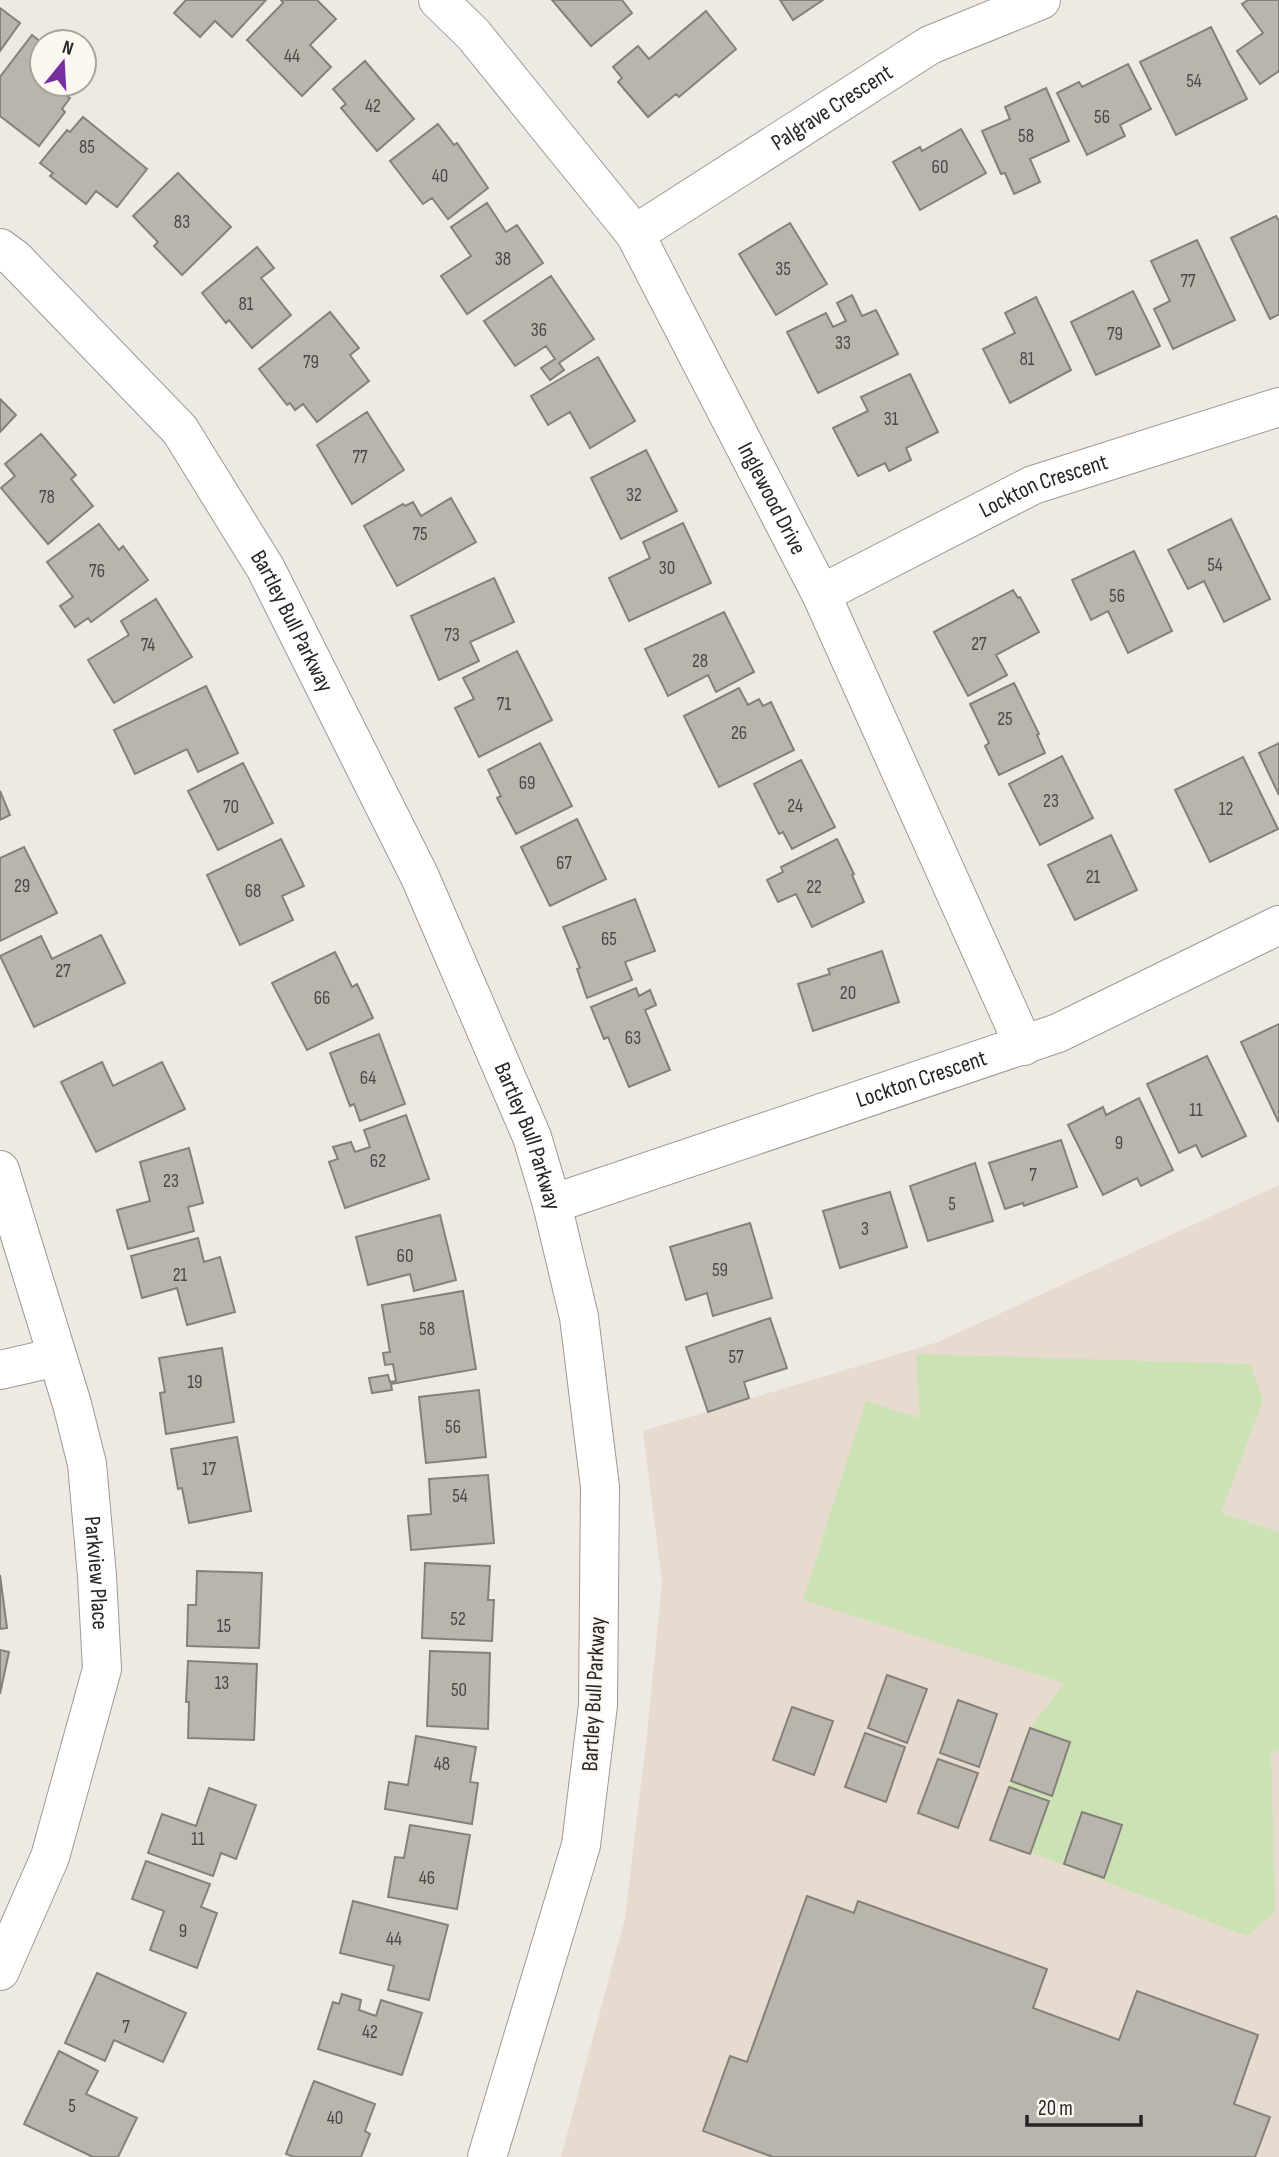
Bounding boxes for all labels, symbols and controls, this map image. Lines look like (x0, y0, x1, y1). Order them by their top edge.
north arrow (28, 28, 98, 98)
text: N (59, 36, 76, 61)
house number: 44 (284, 45, 300, 68)
street label: Palgrave Crescent (766, 59, 898, 157)
house number: 54 (1186, 70, 1202, 93)
house number: 42 (365, 95, 381, 118)
house number: 56 (1094, 106, 1110, 129)
house number: 58 (1018, 125, 1034, 148)
house number: 85 (79, 136, 95, 159)
house number: 60 (932, 156, 948, 179)
house number: 40 (432, 165, 448, 188)
house number: 83 (174, 211, 190, 234)
house number: 38 (495, 248, 511, 271)
house number: 35 (775, 258, 791, 281)
house number: 77 (1180, 270, 1196, 293)
house number: 81 (239, 293, 254, 316)
house number: 36 (531, 319, 547, 342)
house number: 79 (1107, 323, 1123, 346)
house number: 33 (835, 332, 851, 355)
house number: 81 (1020, 348, 1035, 371)
house number: 79 (303, 351, 319, 374)
house number: 31 (884, 408, 899, 431)
street label: Inglewood Drive (731, 438, 812, 559)
house number: 77 (352, 446, 368, 469)
street label: Lockton Crescent (975, 448, 1111, 524)
house number: 32 (626, 484, 642, 507)
house number: 78 (39, 486, 55, 509)
house number: 75 (412, 523, 428, 546)
street label: Bartley Bull Parkway (244, 545, 339, 697)
house number: 54 (1207, 554, 1223, 577)
house number: 30 (659, 557, 675, 580)
house number: 76 (89, 560, 105, 583)
house number: 56 (1109, 585, 1125, 608)
house number: 73 (444, 624, 460, 647)
house number: 27 (971, 633, 987, 656)
house number: 74 (141, 634, 155, 657)
house number: 28 (692, 650, 708, 673)
house number: 71 (497, 693, 512, 716)
house number: 25 (997, 708, 1013, 731)
house number: 26 (731, 722, 747, 745)
house number: 69 (519, 772, 535, 795)
house number: 23 (1043, 790, 1059, 813)
house number: 24 (787, 795, 803, 818)
house number: 70 (223, 796, 239, 819)
house number: 12 (1219, 798, 1233, 821)
house number: 67 (556, 852, 572, 875)
house number: 21 (1086, 866, 1101, 889)
house number: 29 (14, 875, 30, 898)
house number: 22 (806, 876, 822, 899)
house number: 68 (245, 880, 261, 903)
house number: 65 (601, 928, 617, 951)
house number: 27 (55, 960, 71, 983)
house number: 20 (840, 982, 856, 1005)
house number: 66 (314, 987, 330, 1010)
house number: 63 (625, 1027, 641, 1050)
street label: Lockton Crescent (853, 1044, 990, 1114)
street label: Bartley Bull Parkway (488, 1058, 567, 1213)
house number: 64 (360, 1067, 376, 1090)
house number: 11 (1189, 1099, 1203, 1122)
house number: 9 (1115, 1132, 1123, 1155)
house number: 62 (370, 1150, 386, 1173)
house number: 7 (1029, 1164, 1037, 1187)
house number: 23 (163, 1170, 179, 1193)
house number: 5 (948, 1193, 956, 1216)
house number: 3 (861, 1218, 869, 1241)
house number: 60 (397, 1245, 413, 1268)
house number: 59 (712, 1259, 728, 1282)
house number: 21 (173, 1264, 188, 1287)
house number: 58 (419, 1318, 435, 1341)
house number: 57 (728, 1346, 744, 1369)
house number: 19 (187, 1371, 203, 1394)
house number: 56 (445, 1416, 461, 1439)
house number: 17 (202, 1458, 217, 1481)
house number: 54 (452, 1485, 468, 1508)
street label: Parkview Place (78, 1515, 114, 1630)
house number: 52 (450, 1608, 466, 1631)
house number: 15 (217, 1615, 231, 1638)
street label: Bartley Bull Parkway (576, 1616, 612, 1772)
house number: 13 (215, 1672, 229, 1695)
house number: 50 (451, 1679, 467, 1702)
house number: 48 (434, 1753, 450, 1776)
house number: 11 (191, 1828, 205, 1851)
house number: 46 (419, 1867, 435, 1890)
house number: 9 (179, 1920, 187, 1943)
house number: 44 (386, 1928, 402, 1951)
house number: 7 (122, 2016, 130, 2039)
house number: 42 (362, 2021, 378, 2044)
scale bar (1027, 2084, 1141, 2128)
house number: 5 (68, 2095, 76, 2118)
text: 20 m (1038, 2096, 1073, 2121)
house number: 40 (327, 2107, 343, 2130)

